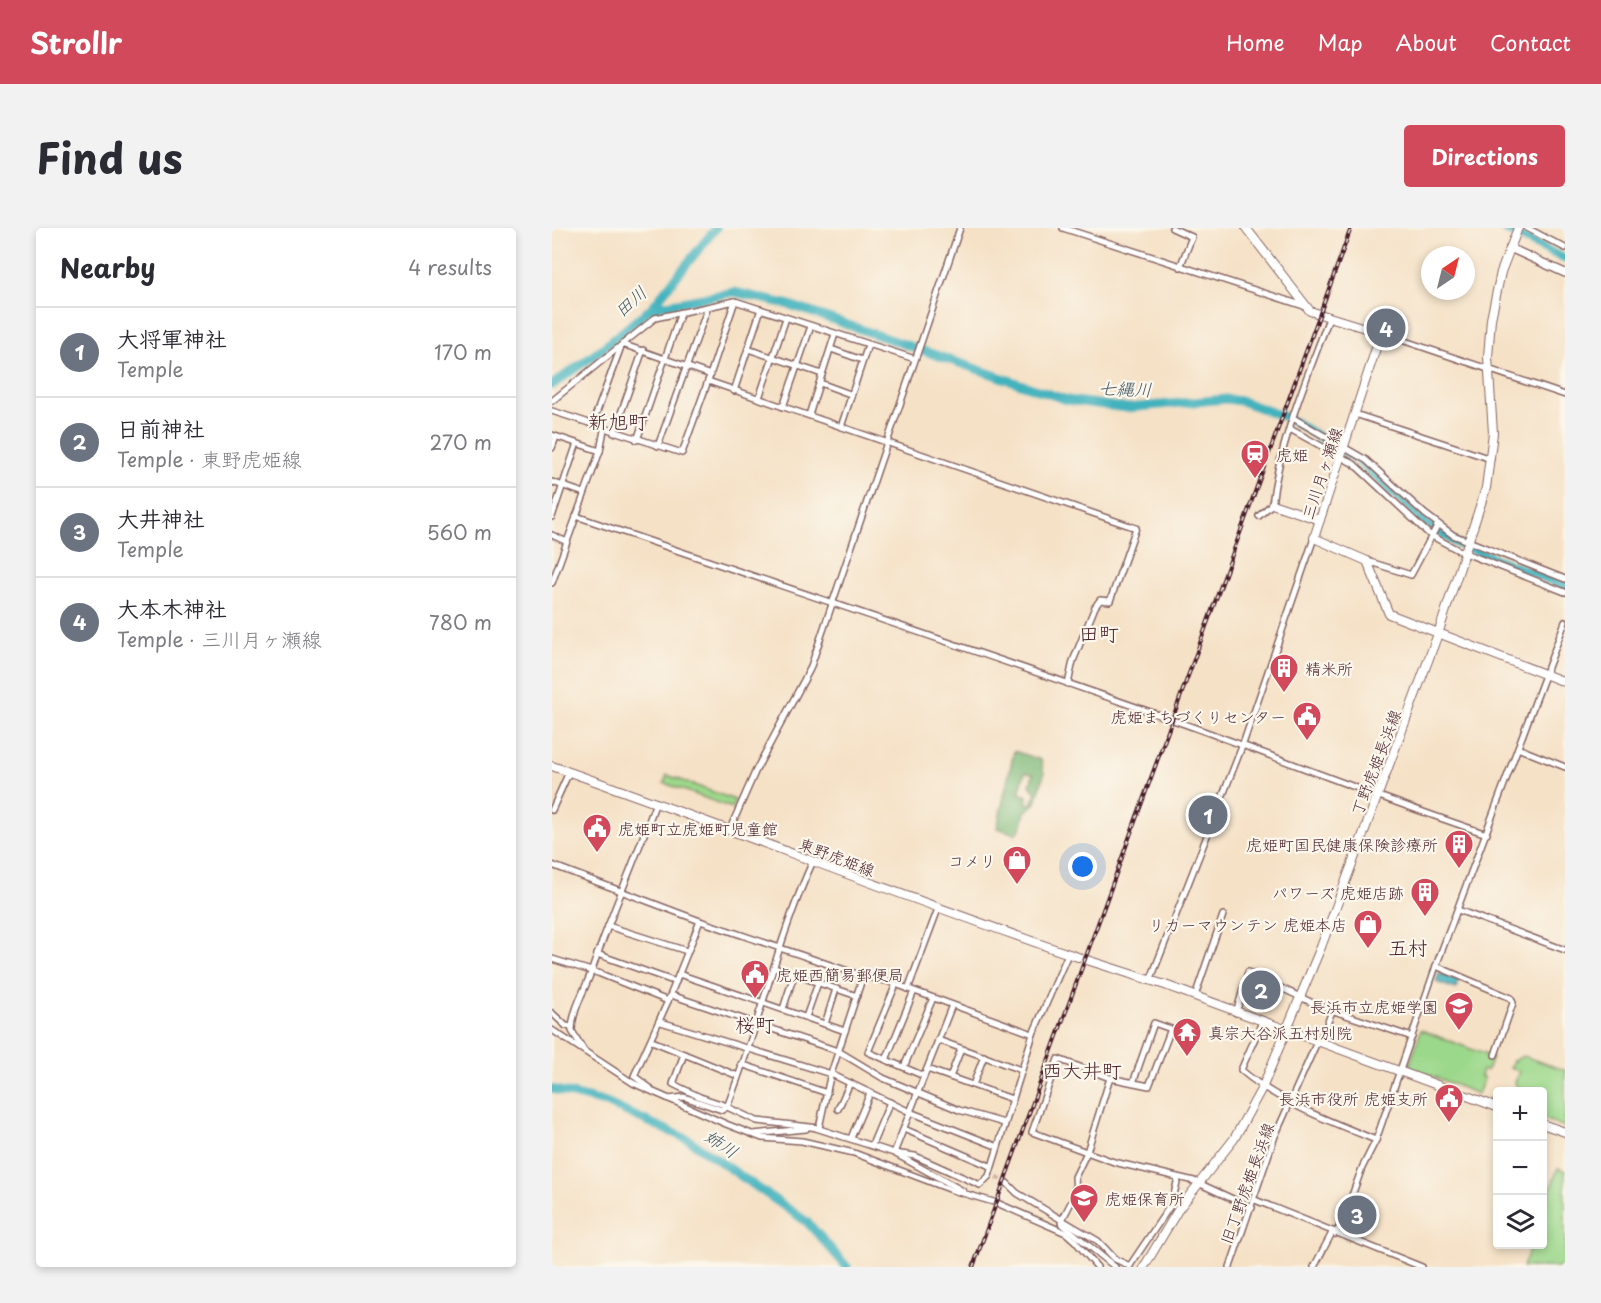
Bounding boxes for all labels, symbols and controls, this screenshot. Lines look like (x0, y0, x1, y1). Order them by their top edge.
text: Strollr (30, 21, 122, 64)
text: Home (1226, 26, 1285, 58)
text: Map (1318, 26, 1363, 58)
text: About (1396, 26, 1457, 58)
text: Contact (1490, 26, 1571, 58)
text: Find us (36, 125, 183, 188)
button: Directions (1404, 125, 1565, 187)
north arrow (1421, 246, 1475, 300)
text: Nearby (60, 248, 155, 287)
text: 4 results (408, 252, 492, 282)
water label: 田川 (608, 279, 652, 323)
pin: 4 (1366, 306, 1406, 350)
text: 大将軍神社 (117, 321, 227, 354)
text: 1 (75, 337, 84, 367)
text: 170 m (434, 337, 492, 367)
text: Temple (117, 354, 184, 384)
water label: 七縄川 (1098, 374, 1152, 402)
district label: 新旭町 (588, 406, 648, 436)
text: 日前神社 (117, 411, 205, 444)
street label: 三川月ヶ瀬線 (1295, 424, 1347, 522)
text: 2 (72, 427, 87, 457)
text: 270 m (429, 427, 492, 457)
station icon: 虎姫 (1239, 438, 1271, 480)
place label: 虎姫 (1276, 442, 1308, 466)
text: Temple · 東野虎姫線 (117, 444, 302, 474)
text: 大井神社 (117, 501, 205, 534)
text: 3 (73, 517, 86, 547)
text: 560 m (427, 517, 492, 547)
text: Temple (117, 534, 184, 564)
text: 大本木神社 (117, 591, 227, 624)
text: 4 (73, 607, 86, 637)
text: 780 m (429, 607, 492, 637)
district label: 田町 (1079, 618, 1119, 648)
text: Temple · 三川月ヶ瀬線 (117, 624, 322, 654)
building icon: 精米所 (1268, 652, 1300, 694)
place label: 精米所 (1305, 656, 1353, 680)
public building icon: 虎姫まちづくりセンター (1291, 700, 1323, 742)
place label: 虎姫まちづくりセンター (1111, 704, 1286, 728)
street label: 丁野虎姫長浜線 (1344, 705, 1406, 819)
pin: 1 (1188, 792, 1228, 838)
public building icon: 虎姫町立虎姫町児童館 (581, 812, 613, 854)
place label: 虎姫町立虎姫町児童館 (618, 816, 778, 840)
building icon: 虎姫町国民健康保険診療所 (1443, 828, 1475, 870)
street label: 東野虎姫線 (795, 830, 879, 882)
place label: 虎姫町国民健康保険診療所 (1246, 832, 1438, 856)
shop icon: コメリ (1001, 844, 1033, 886)
place label: コメリ (948, 848, 996, 872)
your location (1068, 852, 1097, 881)
building icon: パワーズ 虎姫店跡 (1409, 876, 1441, 918)
place label: パワーズ 虎姫店跡 (1272, 880, 1404, 904)
shop icon: リカーマウンテン 虎姫本店 (1352, 908, 1384, 950)
place label: リカーマウンテン 虎姫本店 (1149, 912, 1347, 936)
district label: 五村 (1388, 932, 1428, 962)
public building icon: 虎姫西簡易郵便局 (739, 958, 771, 1000)
place label: 虎姫西簡易郵便局 (776, 962, 904, 986)
pin: 2 (1242, 968, 1280, 1012)
school or university icon: 長浜市立虎姫学園 (1443, 990, 1475, 1032)
place label: 長浜市立虎姫学園 (1310, 994, 1438, 1018)
district label: 桜町 (735, 1009, 775, 1039)
temple icon: 真宗大谷派五村別院 (1171, 1016, 1203, 1058)
place label: 真宗大谷派五村別院 (1208, 1020, 1352, 1044)
district label: 西大井町 (1042, 1055, 1122, 1085)
public building icon: 長浜市役所 虎姫支所 (1433, 1082, 1465, 1124)
place label: 長浜市役所 虎姫支所 (1279, 1086, 1428, 1110)
map controls (1493, 1087, 1547, 1249)
button: + (1493, 1087, 1547, 1141)
street label: 旧丁野虎姫長浜線 (1213, 1119, 1279, 1247)
water label: 姉川 (700, 1122, 744, 1164)
button: − (1493, 1141, 1547, 1195)
school or university icon: 虎姫保育所 (1068, 1182, 1100, 1224)
place label: 虎姫保育所 (1105, 1186, 1185, 1210)
pin: 3 (1338, 1192, 1376, 1238)
button: layers (1493, 1195, 1547, 1249)

